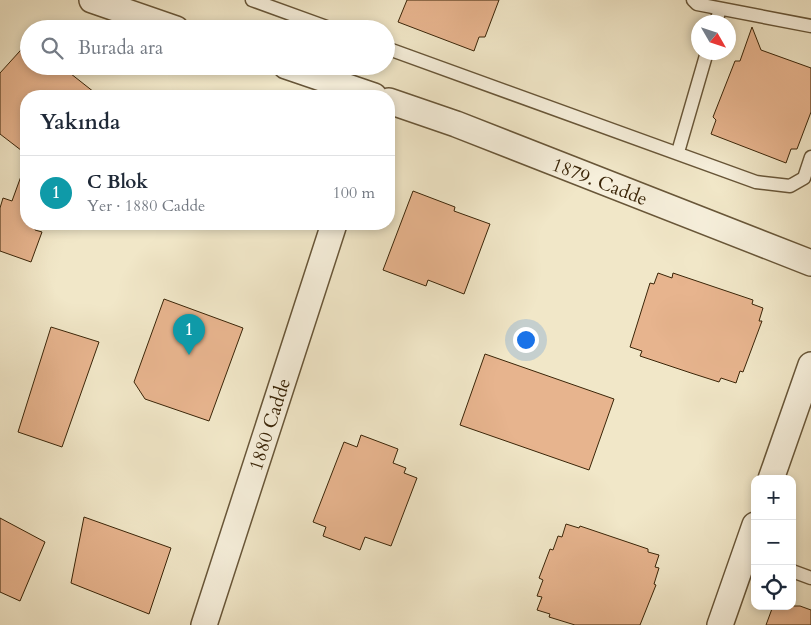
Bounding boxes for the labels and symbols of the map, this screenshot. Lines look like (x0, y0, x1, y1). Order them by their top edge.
north arrow (691, 15, 736, 60)
street label: 1879. Cadde (548, 152, 651, 212)
pin: 1 (173, 314, 205, 355)
your location (513, 327, 539, 353)
street label: 1880 Cadde (243, 375, 297, 474)

